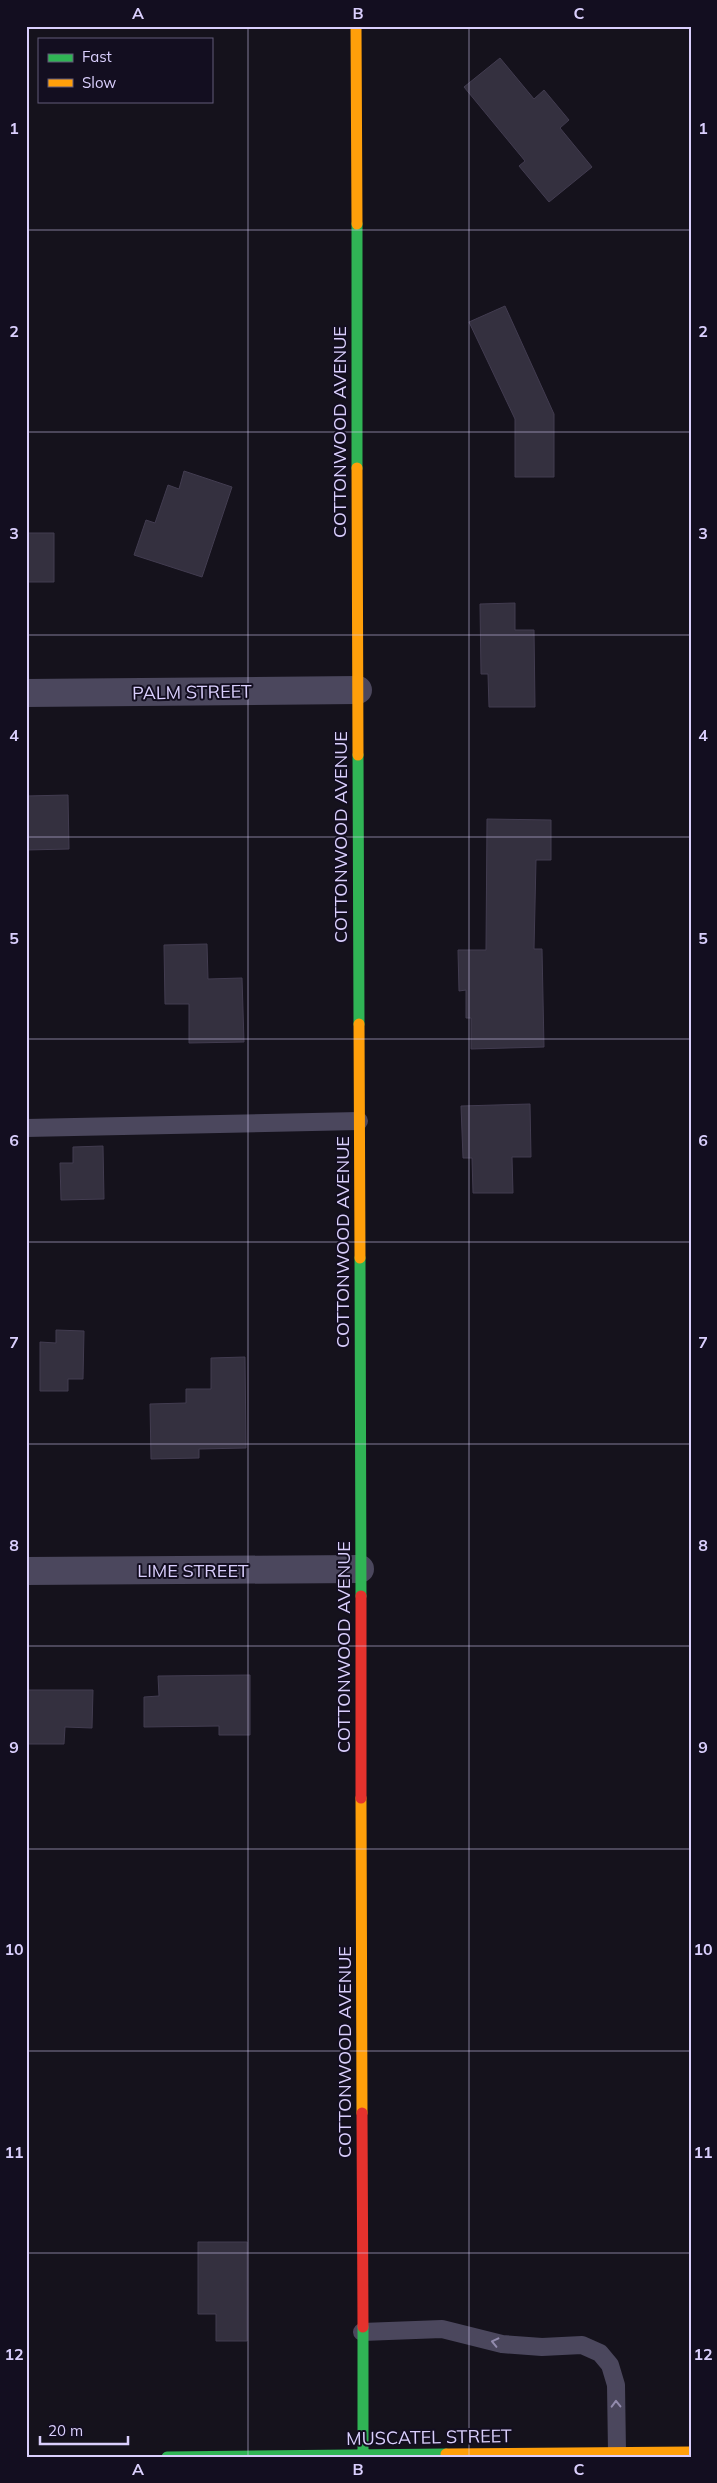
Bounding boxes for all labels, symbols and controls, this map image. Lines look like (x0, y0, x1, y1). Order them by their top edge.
text: A (132, 3, 144, 23)
text: B (352, 3, 364, 23)
text: C (574, 3, 585, 23)
legend (38, 38, 212, 102)
text: Fast (82, 47, 112, 66)
text: Slow (82, 73, 116, 92)
text: 1 (9, 118, 19, 138)
text: 1 (698, 118, 708, 138)
text: 2 (9, 321, 19, 341)
text: 2 (698, 321, 708, 341)
street label: COTTONWOOD AVENUE (328, 326, 351, 538)
text: 3 (9, 523, 19, 543)
text: 3 (698, 523, 708, 543)
street label: PALM STREET (132, 679, 252, 705)
text: 4 (9, 725, 19, 745)
text: 4 (698, 725, 708, 745)
street label: COTTONWOOD AVENUE (329, 731, 352, 943)
text: 5 (9, 928, 19, 948)
text: 5 (698, 928, 708, 948)
text: 6 (9, 1130, 19, 1150)
text: 6 (698, 1130, 708, 1150)
street label: COTTONWOOD AVENUE (331, 1136, 354, 1348)
text: 7 (9, 1332, 19, 1352)
text: 7 (698, 1332, 708, 1352)
text: 8 (9, 1535, 19, 1555)
text: 8 (698, 1535, 708, 1555)
street label: COTTONWOOD AVENUE (332, 1541, 355, 1753)
street label: LIME STREET (137, 1559, 249, 1582)
text: 9 (9, 1737, 19, 1757)
text: 9 (698, 1737, 708, 1757)
text: 10 (4, 1939, 24, 1959)
text: 10 (693, 1939, 713, 1959)
street label: COTTONWOOD AVENUE (333, 1946, 356, 2158)
text: 11 (4, 2142, 24, 2162)
text: 11 (693, 2142, 713, 2162)
one-way arrow (491, 2338, 500, 2348)
text: 12 (4, 2344, 24, 2364)
text: 12 (693, 2344, 713, 2364)
one-way arrow (611, 2400, 621, 2408)
scale bar (40, 2413, 128, 2445)
text: 20 m (48, 2421, 83, 2440)
street label: MUSCATEL STREET (346, 2424, 512, 2450)
text: A (132, 2459, 144, 2479)
text: B (352, 2459, 364, 2479)
text: C (574, 2459, 585, 2479)

